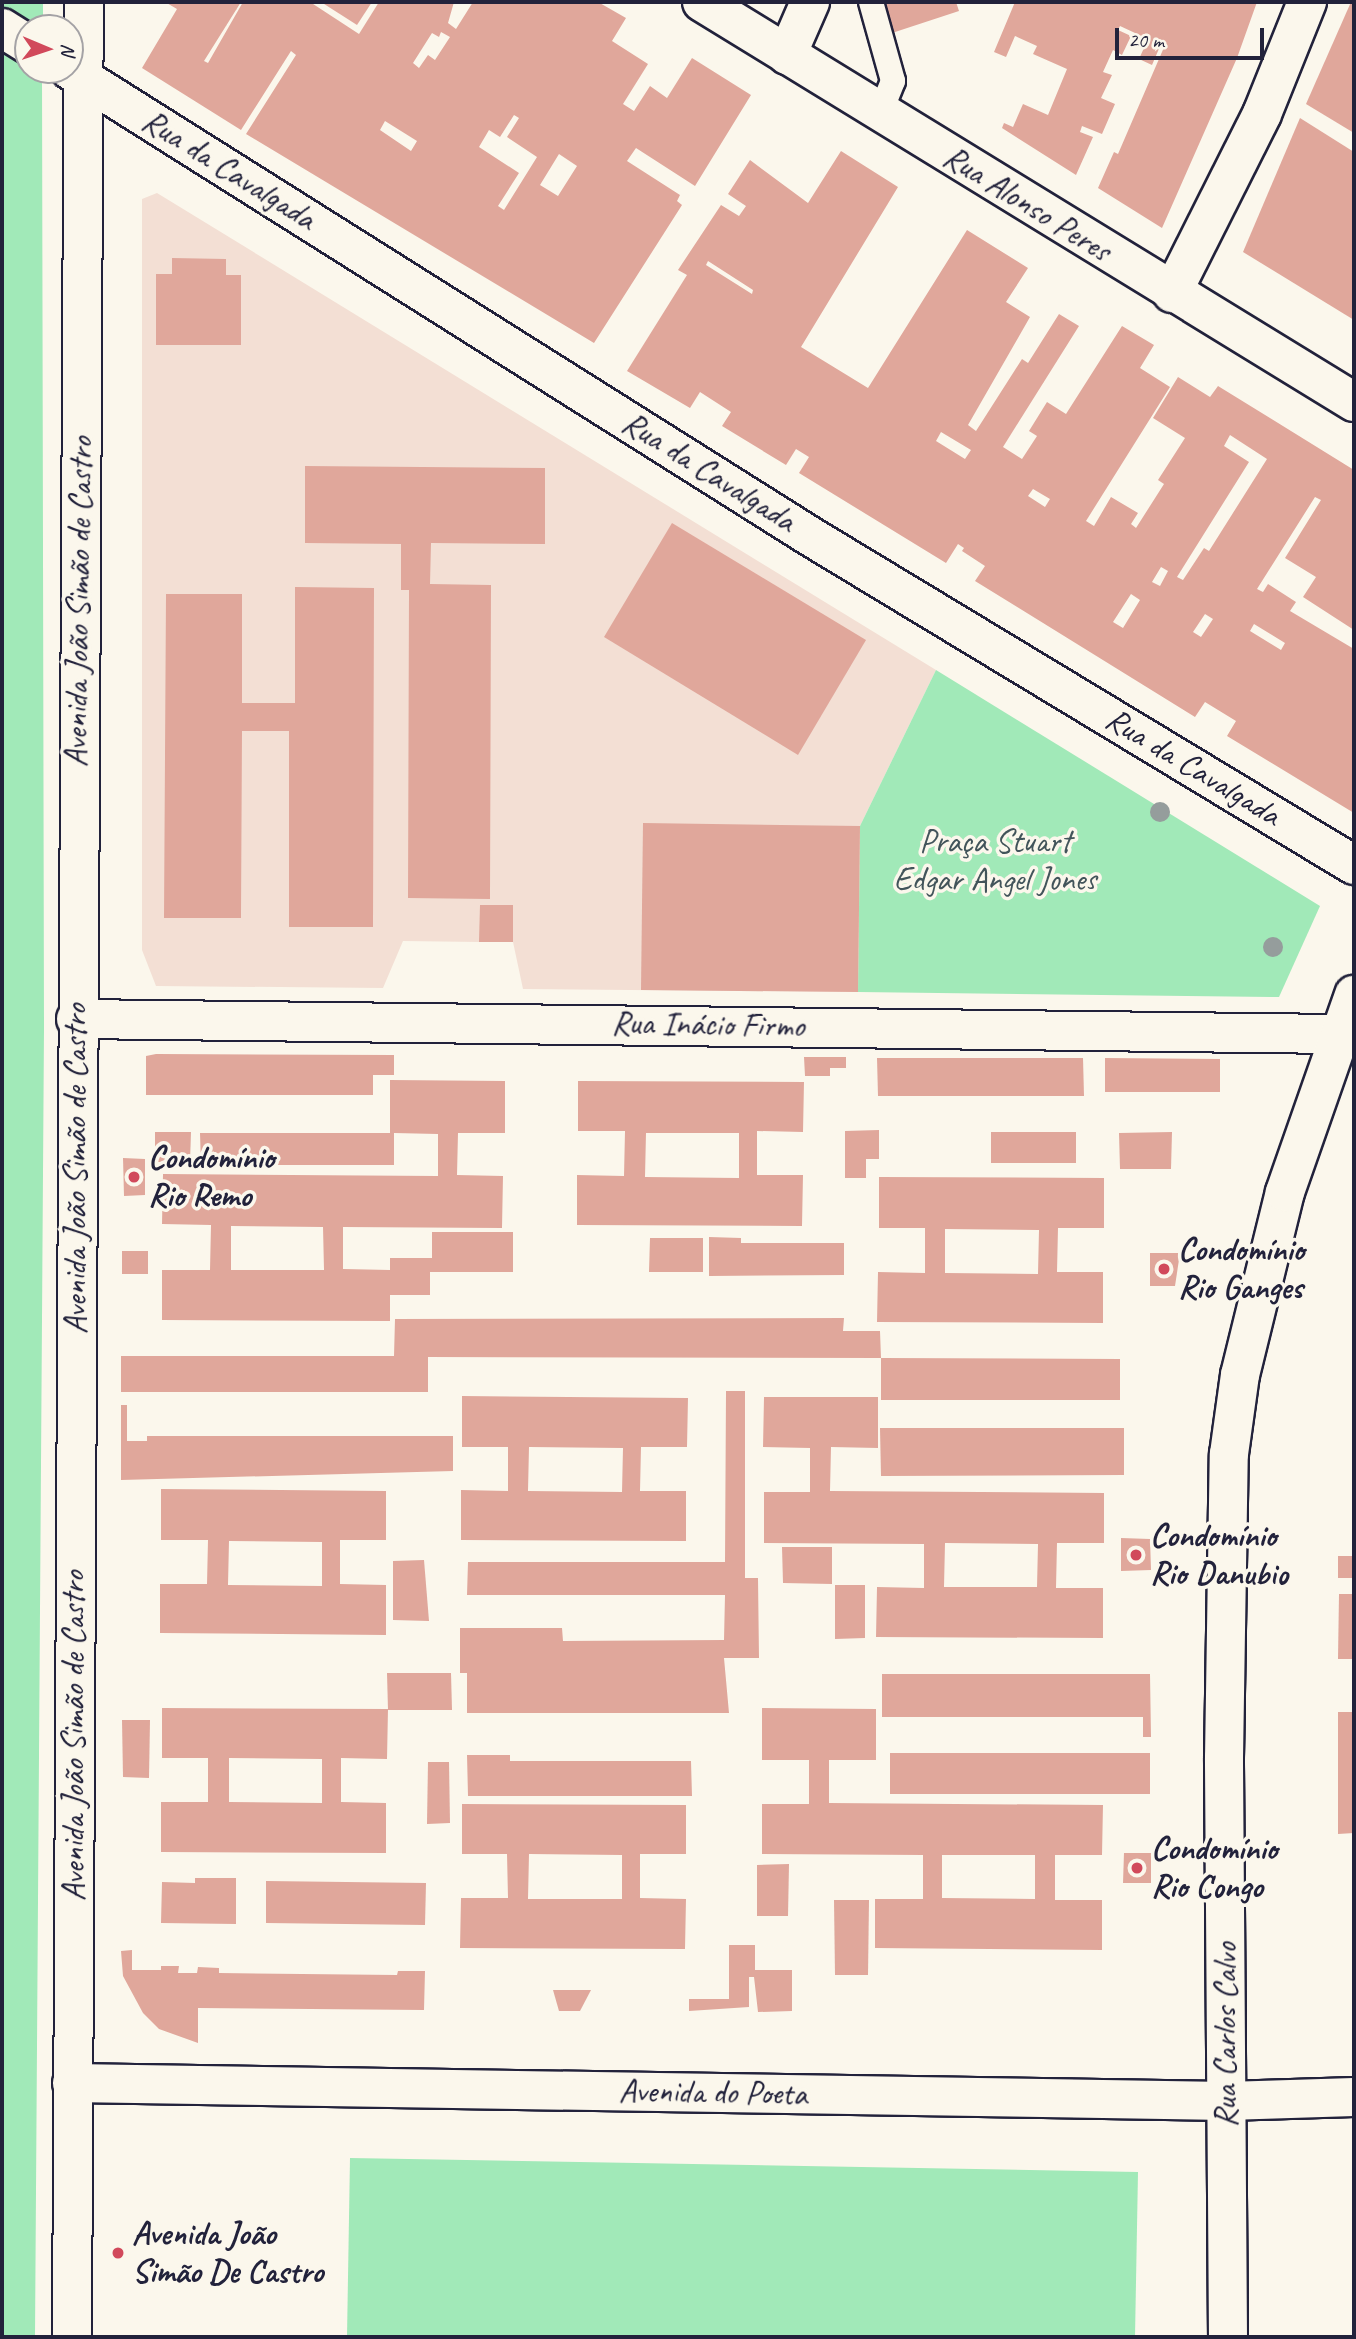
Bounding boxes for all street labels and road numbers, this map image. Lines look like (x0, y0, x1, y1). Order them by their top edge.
street label: Rua da Cavalgada (135, 101, 323, 239)
street label: Rua Alonso Peres (936, 137, 1118, 271)
street label: Rua da Cavalgada (615, 403, 803, 541)
street label: Avenida João Simão de Castro (56, 436, 102, 768)
street label: Rua da Cavalgada (1098, 699, 1288, 835)
street label: Avenida João Simão de Castro (56, 1003, 96, 1335)
street label: Rua Inácio Firmo (610, 1004, 806, 1046)
street label: Avenida João Simão de Castro (54, 1570, 94, 1902)
street label: Rua Carlos Calvo (1206, 1942, 1246, 2128)
street label: Avenida do Poeta (619, 2072, 807, 2114)

